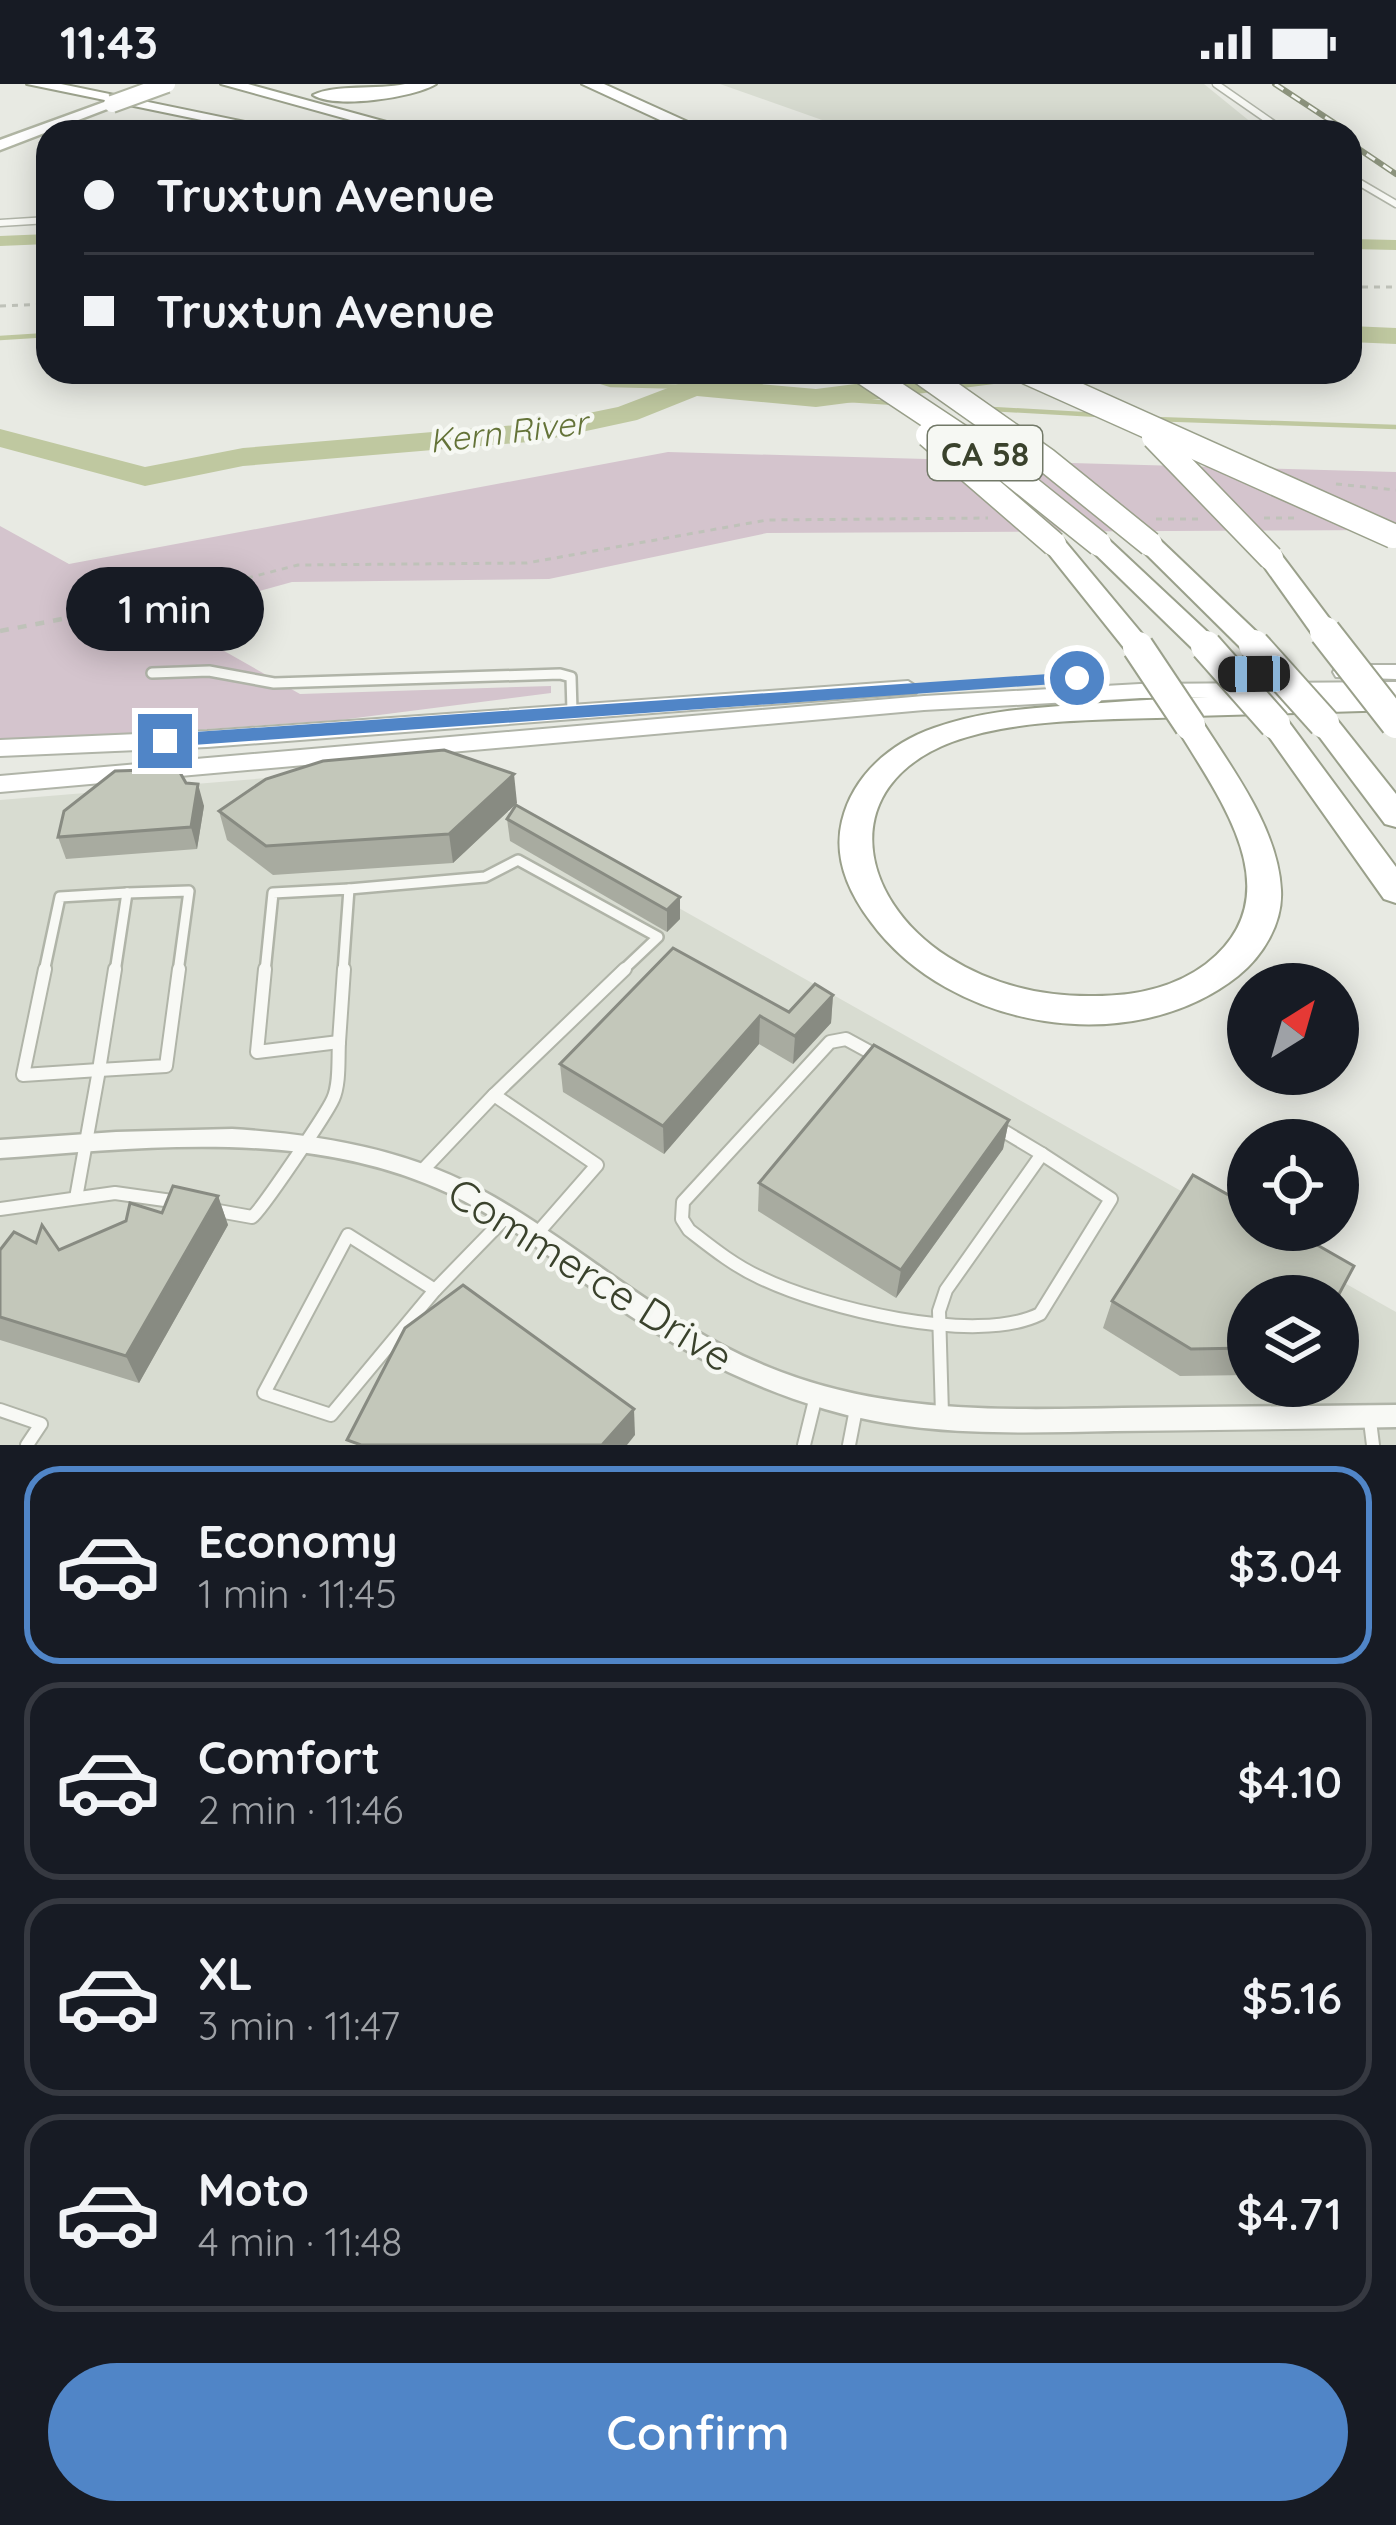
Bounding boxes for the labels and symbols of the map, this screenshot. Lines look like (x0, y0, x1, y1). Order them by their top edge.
water label: Kern River (427, 400, 594, 461)
road number: CA 58 (928, 426, 1042, 480)
callout: 1 min (66, 567, 264, 651)
route start (1050, 651, 1104, 705)
car (1218, 655, 1290, 693)
route end (138, 714, 192, 768)
north arrow (1227, 963, 1359, 1095)
street label: Commerce Drive (439, 1165, 743, 1383)

